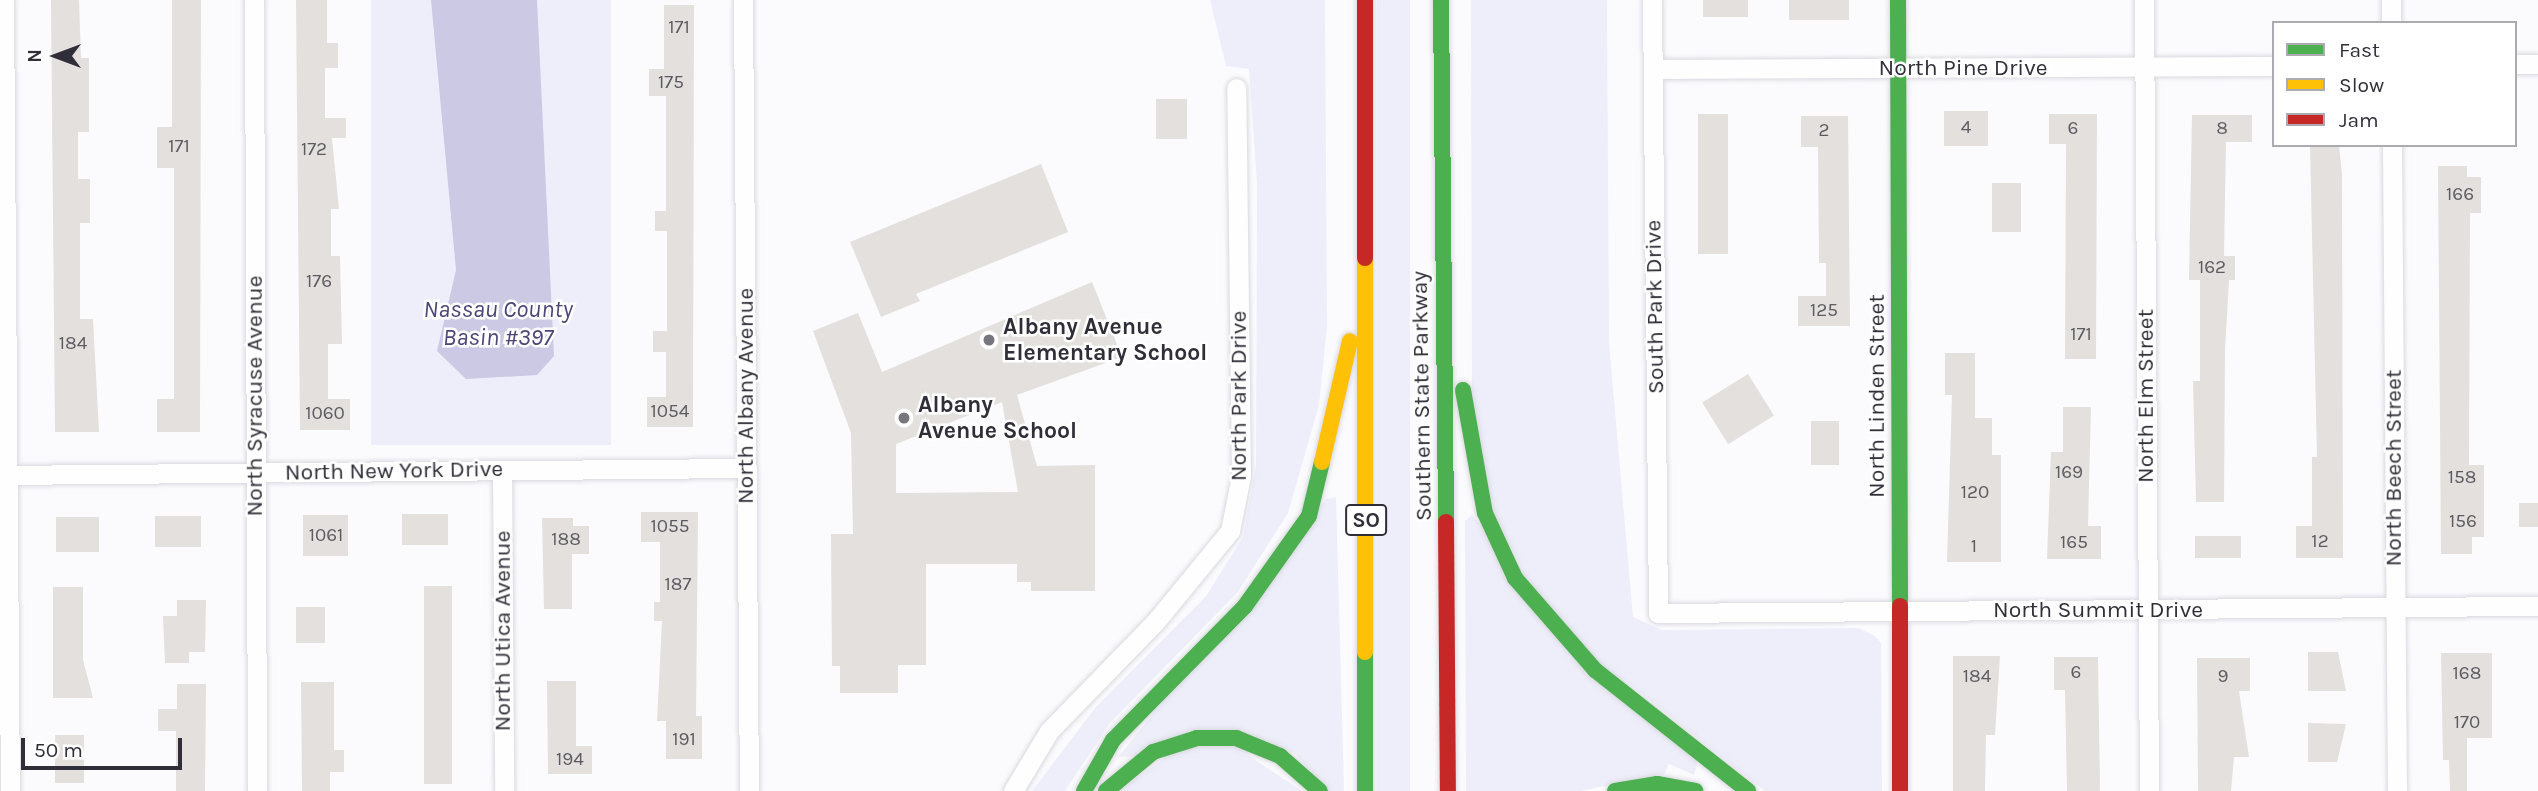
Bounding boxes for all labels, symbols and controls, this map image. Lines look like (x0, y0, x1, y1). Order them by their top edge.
house number: 171 (668, 17, 690, 39)
north arrow (21, 21, 91, 91)
legend (2272, 21, 2517, 147)
text: Fast (2339, 38, 2380, 62)
text: N (24, 49, 46, 63)
street label: North Pine Drive (1878, 54, 2048, 82)
house number: 175 (658, 72, 684, 94)
text: Slow (2339, 73, 2384, 97)
text: Jam (2339, 108, 2379, 132)
house number: 4 (1961, 117, 1971, 139)
house number: 6 (2068, 118, 2078, 140)
house number: 8 (2216, 118, 2228, 140)
house number: 2 (1818, 120, 1830, 142)
house number: 171 (168, 136, 190, 158)
house number: 172 (301, 139, 327, 161)
house number: 166 (2446, 184, 2474, 206)
street label: South Park Drive (1640, 220, 1670, 394)
house number: 162 (2198, 257, 2226, 279)
house number: 176 (306, 271, 332, 293)
street label: Southern State Parkway (1406, 271, 1438, 521)
street label: North Syracuse Avenue (241, 275, 269, 517)
street label: North Albany Avenue (732, 288, 760, 504)
street label: North Linden Street (1863, 294, 1891, 498)
water label: Nassau County Basin #397 (423, 296, 573, 352)
house number: 125 (1810, 300, 1838, 322)
street label: North Elm Street (2132, 309, 2160, 483)
street label: North Park Drive (1225, 311, 1253, 481)
place label: Albany Avenue Elementary School (1003, 313, 1207, 367)
house number: 171 (2070, 324, 2092, 346)
marker: Albany Avenue Elementary School (981, 332, 997, 348)
house number: 184 (59, 333, 87, 355)
street label: North Beech Street (2380, 370, 2408, 566)
place label: Albany Avenue School (918, 391, 1077, 445)
house number: 1054 (651, 401, 689, 423)
house number: 1060 (305, 403, 345, 425)
marker: Albany Avenue School (896, 410, 912, 426)
street label: North New York Drive (285, 455, 503, 487)
house number: 169 (2055, 462, 2083, 484)
house number: 158 (2448, 467, 2476, 489)
house number: 120 (1961, 482, 1989, 504)
road number: SO (1345, 503, 1387, 538)
house number: 156 (2449, 511, 2477, 533)
house number: 1055 (650, 516, 690, 538)
house number: 1061 (309, 525, 343, 547)
house number: 188 (551, 529, 581, 551)
street label: North Utica Avenue (489, 531, 517, 731)
house number: 12 (2311, 531, 2329, 553)
house number: 165 (2060, 532, 2088, 554)
house number: 1 (1971, 536, 1977, 558)
house number: 187 (665, 574, 691, 596)
street label: North Summit Drive (1993, 596, 2203, 624)
house number: 6 (2071, 662, 2081, 684)
house number: 168 (2453, 663, 2481, 685)
house number: 184 (1963, 666, 1991, 688)
house number: 9 (2217, 666, 2229, 688)
house number: 170 (2454, 712, 2480, 734)
scale bar (24, 724, 186, 768)
house number: 191 (672, 729, 696, 751)
text: 50 m (34, 738, 83, 762)
house number: 194 (556, 749, 584, 771)

